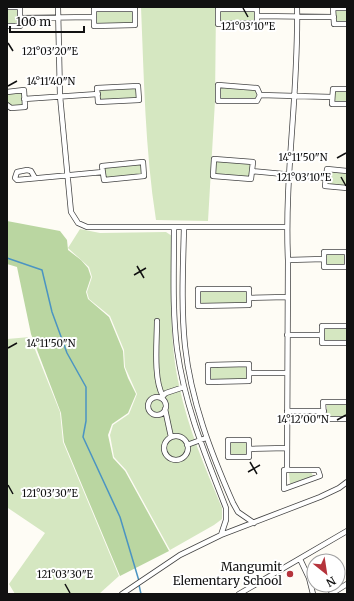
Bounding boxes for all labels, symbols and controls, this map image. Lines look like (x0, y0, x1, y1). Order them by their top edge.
scale bar (10, 8, 84, 34)
text: 100 m (16, 14, 51, 29)
text: 121°03'10"E (221, 20, 276, 33)
text: 121°03'20"E (22, 45, 79, 58)
text: 14°11'40"N (27, 75, 75, 88)
text: 14°11'50"N (279, 151, 328, 164)
text: 121°03'10"E (277, 171, 332, 184)
text: 14°11'50"N (27, 337, 76, 350)
text: 14°12'00"N (277, 413, 329, 426)
text: 121°03'30"E (22, 487, 79, 500)
north arrow (306, 553, 346, 593)
place label: Mangumit Elementary School (173, 559, 282, 588)
text: 121°03'30"E (37, 568, 94, 581)
marker: Mangumit Elementary School (285, 569, 295, 579)
text: N (323, 573, 338, 590)

